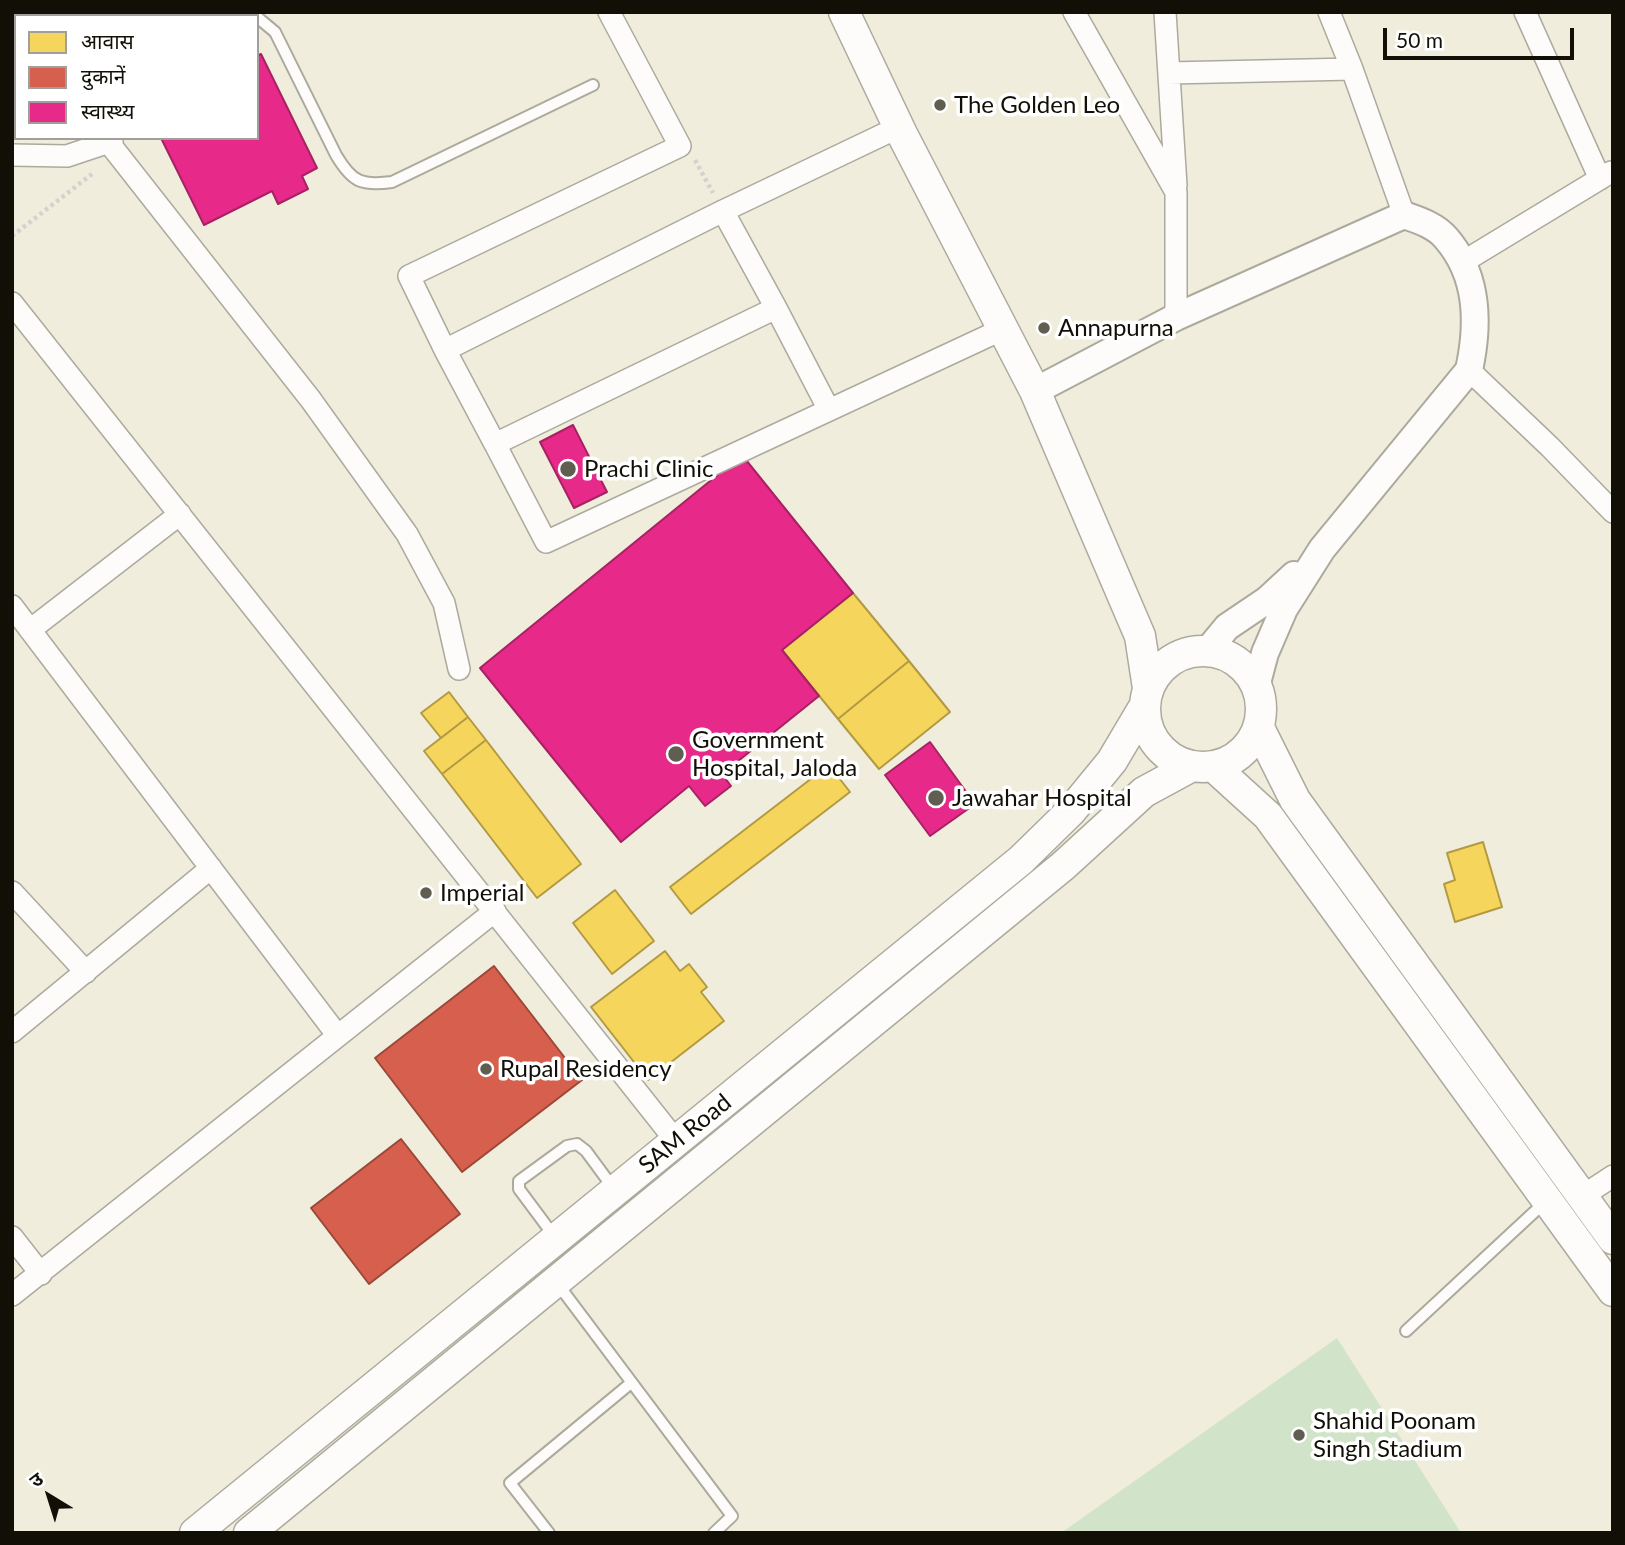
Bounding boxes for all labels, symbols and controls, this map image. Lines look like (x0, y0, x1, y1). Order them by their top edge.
legend (14, 14, 259, 140)
scale bar (1387, 14, 1578, 58)
text: 50 m (1396, 27, 1443, 52)
text: आवास (81, 28, 134, 53)
text: दुकानें (81, 63, 125, 88)
place label: The Golden Leo (954, 91, 1120, 119)
marker: The Golden Leo (932, 97, 948, 113)
text: स्वास्थ्य (81, 98, 134, 123)
place label: Annapurna (1058, 314, 1174, 342)
marker: Annapurna (1036, 320, 1052, 336)
place label: Prachi Clinic (584, 455, 713, 483)
marker: Prachi Clinic (558, 459, 578, 479)
place label: Government Hospital, Jaloda (692, 726, 857, 782)
marker: Government Hospital, Jaloda (666, 744, 686, 764)
place label: Jawahar Hospital (952, 784, 1132, 812)
marker: Jawahar Hospital (926, 788, 946, 808)
place label: Imperial (440, 879, 524, 907)
marker: Imperial (418, 885, 434, 901)
place label: Rupal Residency (500, 1055, 672, 1083)
marker: Rupal Residency (478, 1061, 494, 1077)
street label: SAM Road (633, 1088, 737, 1180)
place label: Shahid Poonam Singh Stadium (1313, 1407, 1476, 1463)
marker: Shahid Poonam Singh Stadium (1291, 1427, 1307, 1443)
north arrow (14, 1461, 84, 1531)
text: उ (24, 1467, 47, 1492)

